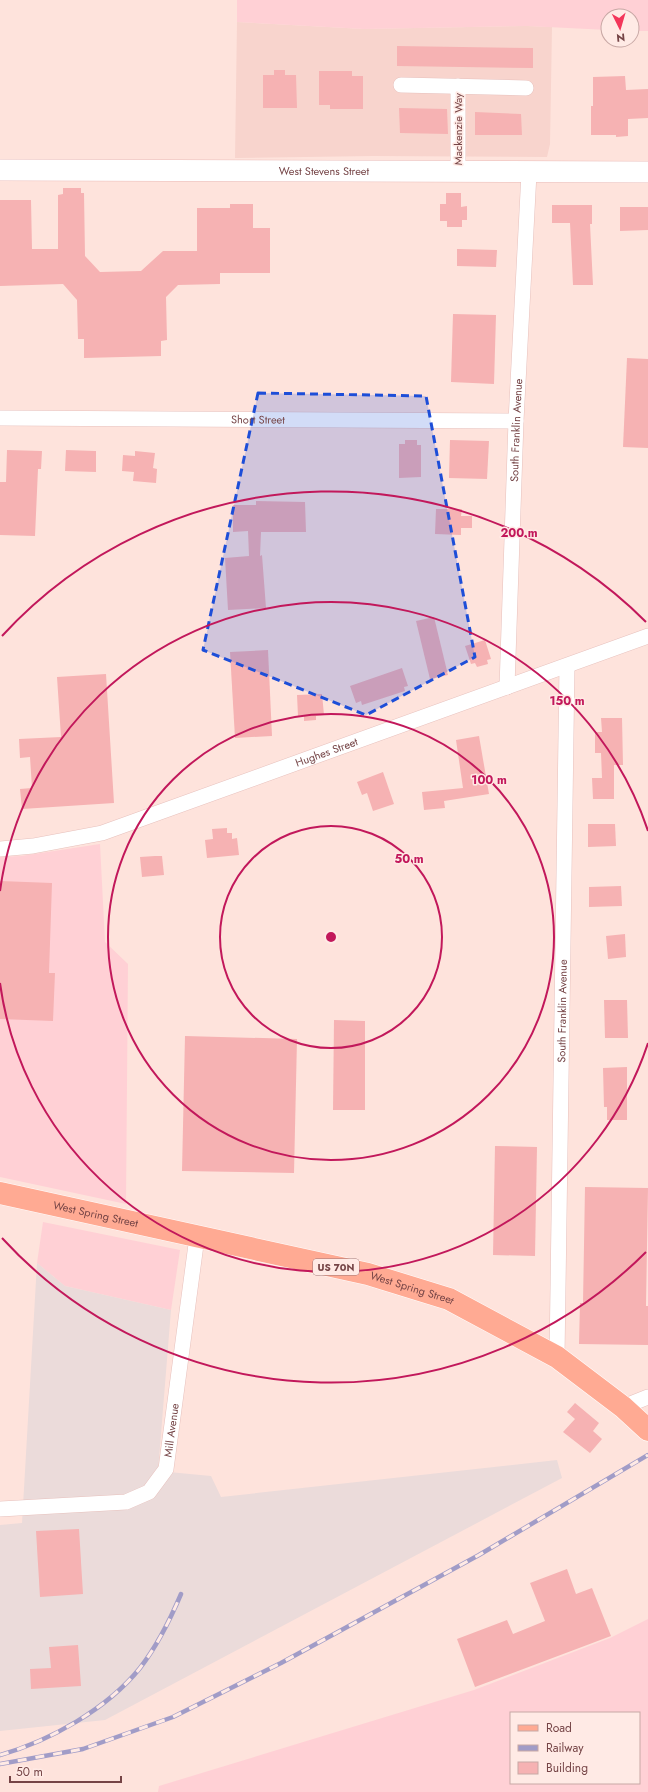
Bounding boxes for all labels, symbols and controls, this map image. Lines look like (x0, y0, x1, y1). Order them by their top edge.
north arrow (600, 8, 640, 48)
text: N (616, 30, 626, 46)
street label: Mackenzie Way (450, 93, 466, 165)
street label: West Stevens Street (279, 163, 370, 179)
street label: South Franklin Avenue (506, 378, 526, 482)
street label: Short Street (231, 411, 285, 428)
text: 200 m (500, 524, 538, 542)
text: 150 m (549, 692, 585, 710)
street label: Hughes Street (293, 733, 360, 771)
text: 100 m (471, 771, 507, 789)
text: 50 m (394, 850, 424, 868)
centre of rings (324, 930, 338, 944)
street label: South Franklin Avenue (553, 959, 571, 1063)
street label: West Spring Street (52, 1197, 140, 1231)
road number: US 70N (313, 1259, 359, 1275)
street label: West Spring Street (368, 1267, 457, 1308)
street label: Mill Avenue (160, 1402, 183, 1458)
legend (510, 1712, 640, 1784)
text: Road (546, 1719, 572, 1737)
text: Railway (546, 1739, 584, 1757)
scale bar (10, 1758, 121, 1784)
text: Building (546, 1759, 588, 1777)
text: 50 m (16, 1763, 43, 1781)

